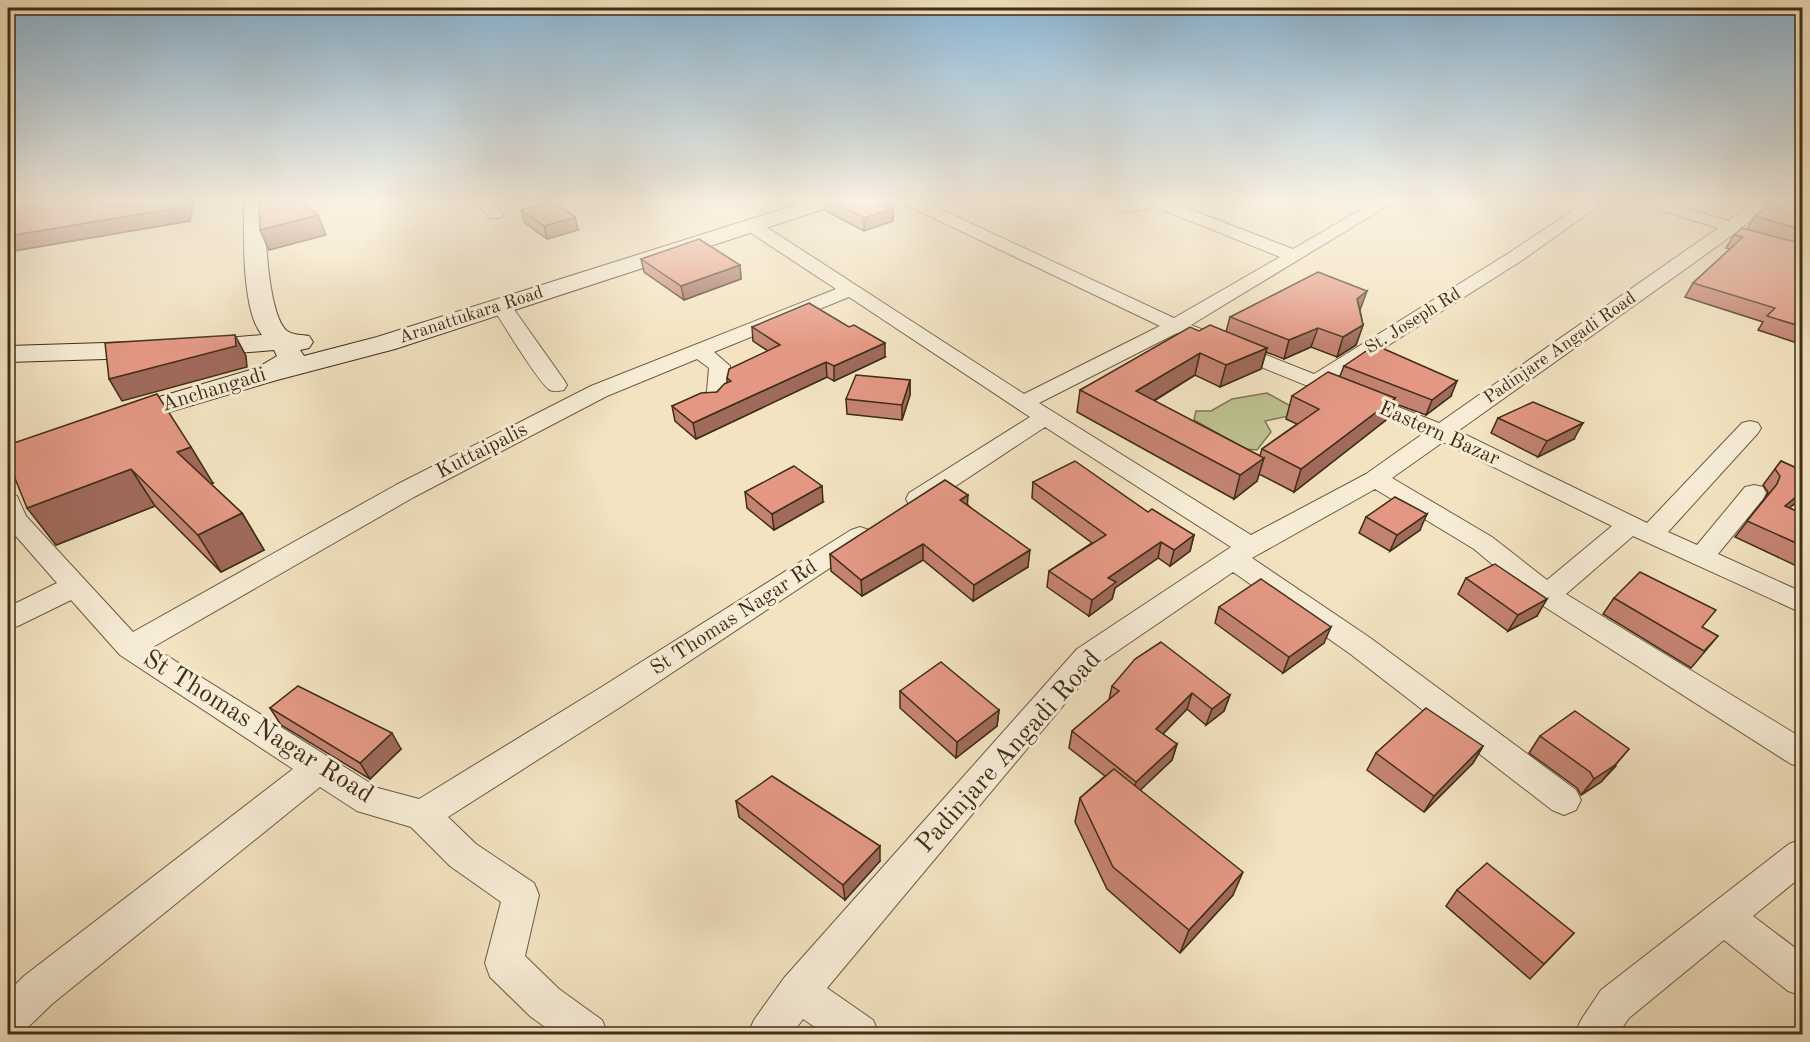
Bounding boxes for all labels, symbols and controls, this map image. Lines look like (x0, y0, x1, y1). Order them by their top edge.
street label: Aranattukara Road (397, 283, 545, 347)
street label: St. Joseph Rd (1362, 285, 1464, 357)
street label: Padinjare Angadi Road (1481, 289, 1639, 407)
street label: Anchangadi (159, 364, 269, 416)
street label: Eastern Bazar (1375, 398, 1503, 470)
street label: Kuttaipalis (433, 419, 531, 483)
street label: St Thomas Nagar Rd (647, 556, 821, 680)
street label: St Thomas Nagar Road (138, 646, 378, 808)
street label: Padinjare Angadi Road (912, 646, 1106, 858)

